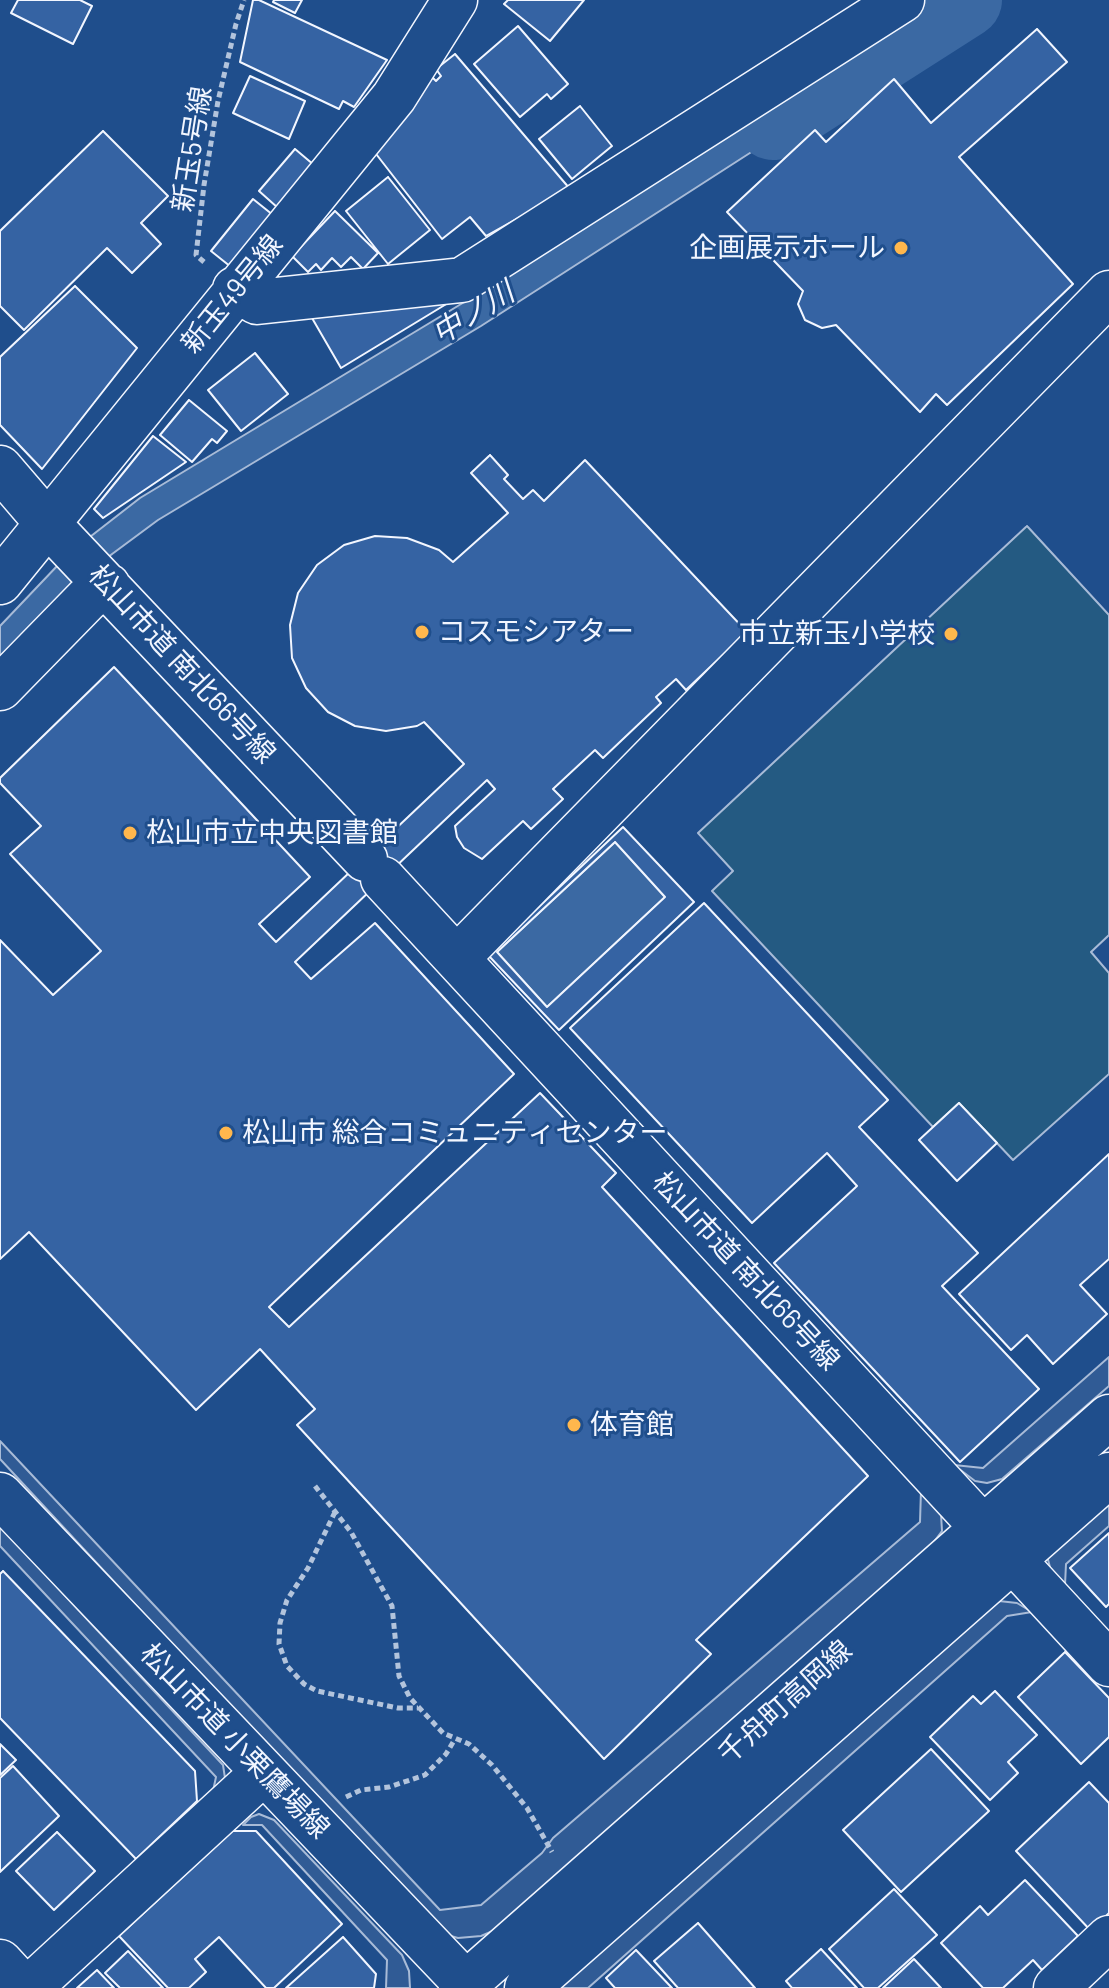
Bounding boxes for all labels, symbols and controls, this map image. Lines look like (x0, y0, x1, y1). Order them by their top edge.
street label: 新玉5号線 (166, 84, 218, 214)
street label: 新玉49号線 (174, 228, 290, 360)
place label: 企画展示ホール (689, 231, 885, 265)
marker: 企画展示ホール (892, 239, 910, 257)
water label: 中ノ川 (425, 274, 521, 352)
street label: 松山市道 南北66号線 (82, 558, 282, 770)
place label: コスモシアター (438, 615, 634, 649)
place label: 市立新玉小学校 (739, 617, 935, 651)
marker: コスモシアター (413, 623, 431, 641)
marker: 市立新玉小学校 (942, 625, 960, 643)
place label: 松山市立中央図書館 (146, 816, 398, 850)
marker: 松山市立中央図書館 (121, 824, 139, 842)
place label: 松山市 総合コミュニティセンター (242, 1116, 668, 1150)
marker: 松山市 総合コミュニティセンター (217, 1124, 235, 1142)
street label: 松山市道 南北66号線 (646, 1165, 846, 1377)
place label: 体育館 (590, 1408, 674, 1442)
marker: 体育館 (565, 1416, 583, 1434)
street label: 千舟町高岡線 (711, 1633, 859, 1771)
street label: 松山市道 小栗鷹場線 (133, 1637, 337, 1845)

